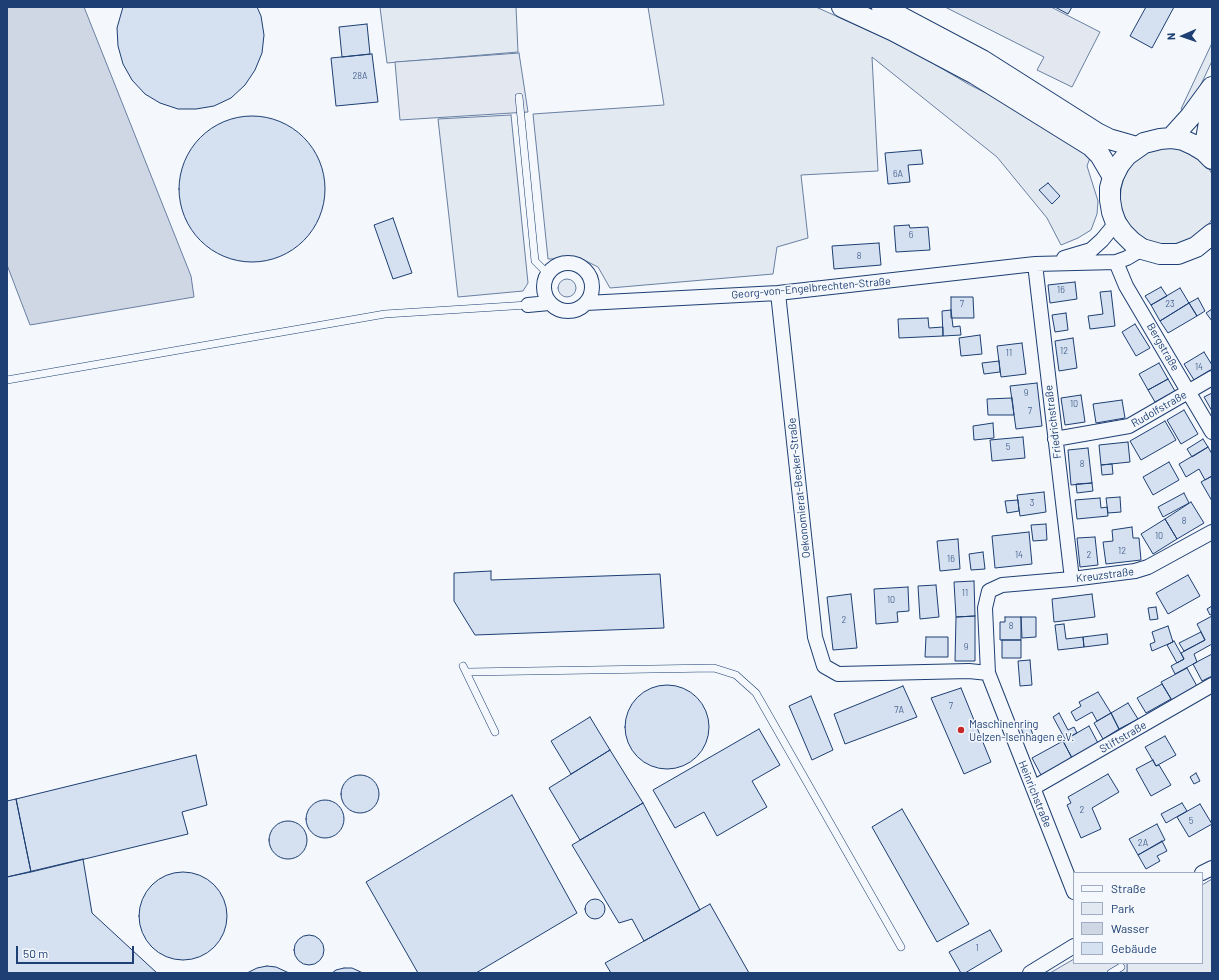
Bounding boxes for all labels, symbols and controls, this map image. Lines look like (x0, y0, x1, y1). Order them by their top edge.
north arrow (1163, 16, 1203, 56)
text: N (1164, 33, 1177, 40)
house number: 28A (353, 71, 367, 81)
house number: 6A (893, 169, 903, 179)
house number: 6 (909, 230, 913, 240)
house number: 8 (857, 251, 861, 261)
street label: Georg-von-Engelbrechten-Straße (731, 274, 891, 302)
house number: 16 (1057, 285, 1065, 295)
house number: 7 (960, 299, 964, 309)
house number: 23 (1165, 299, 1175, 309)
street label: Bergstraße (1144, 321, 1182, 373)
house number: 12 (1060, 346, 1068, 356)
house number: 11 (1006, 348, 1012, 358)
house number: 14 (1195, 362, 1203, 372)
street label: Friedrichstraße (1042, 384, 1064, 460)
house number: 9 (1024, 388, 1028, 398)
street label: Rudolfstraße (1129, 388, 1189, 430)
house number: 10 (1070, 399, 1078, 409)
house number: 7 (1028, 406, 1032, 416)
street label: Oekonomierat-Becker-Straße (785, 417, 813, 559)
house number: 5 (1006, 442, 1010, 452)
house number: 8 (1080, 459, 1084, 469)
house number: 3 (1030, 498, 1034, 508)
house number: 8 (1182, 516, 1186, 526)
house number: 10 (1155, 531, 1163, 541)
house number: 12 (1118, 546, 1126, 556)
house number: 14 (1015, 550, 1023, 560)
house number: 2 (1087, 550, 1091, 560)
house number: 16 (947, 554, 955, 564)
street label: Kreuzstraße (1075, 565, 1135, 585)
house number: 11 (962, 588, 968, 598)
house number: 10 (887, 595, 895, 605)
house number: 2 (842, 615, 846, 625)
house number: 8 (1009, 621, 1013, 631)
house number: 9 (964, 642, 968, 652)
house number: 7 (949, 701, 953, 711)
house number: 7A (894, 705, 904, 715)
place label: Maschinenring Uelzen-Isenhagen e.V. (969, 717, 1074, 743)
street label: Stiftstraße (1097, 718, 1149, 756)
marker: Maschinenring Uelzen-Isenhagen e.V. (956, 725, 966, 735)
street label: Heinrichstraße (1016, 759, 1054, 829)
house number: 2 (1080, 805, 1084, 815)
house number: 5 (1189, 816, 1193, 826)
house number: 2A (1138, 838, 1148, 848)
legend (1073, 872, 1203, 964)
text: Straße (1111, 881, 1146, 895)
text: Park (1111, 901, 1135, 915)
text: Wasser (1111, 921, 1149, 935)
scale bar (18, 938, 136, 964)
text: Gebäude (1111, 941, 1157, 955)
house number: 1 (975, 943, 979, 953)
text: 50 m (23, 946, 48, 960)

